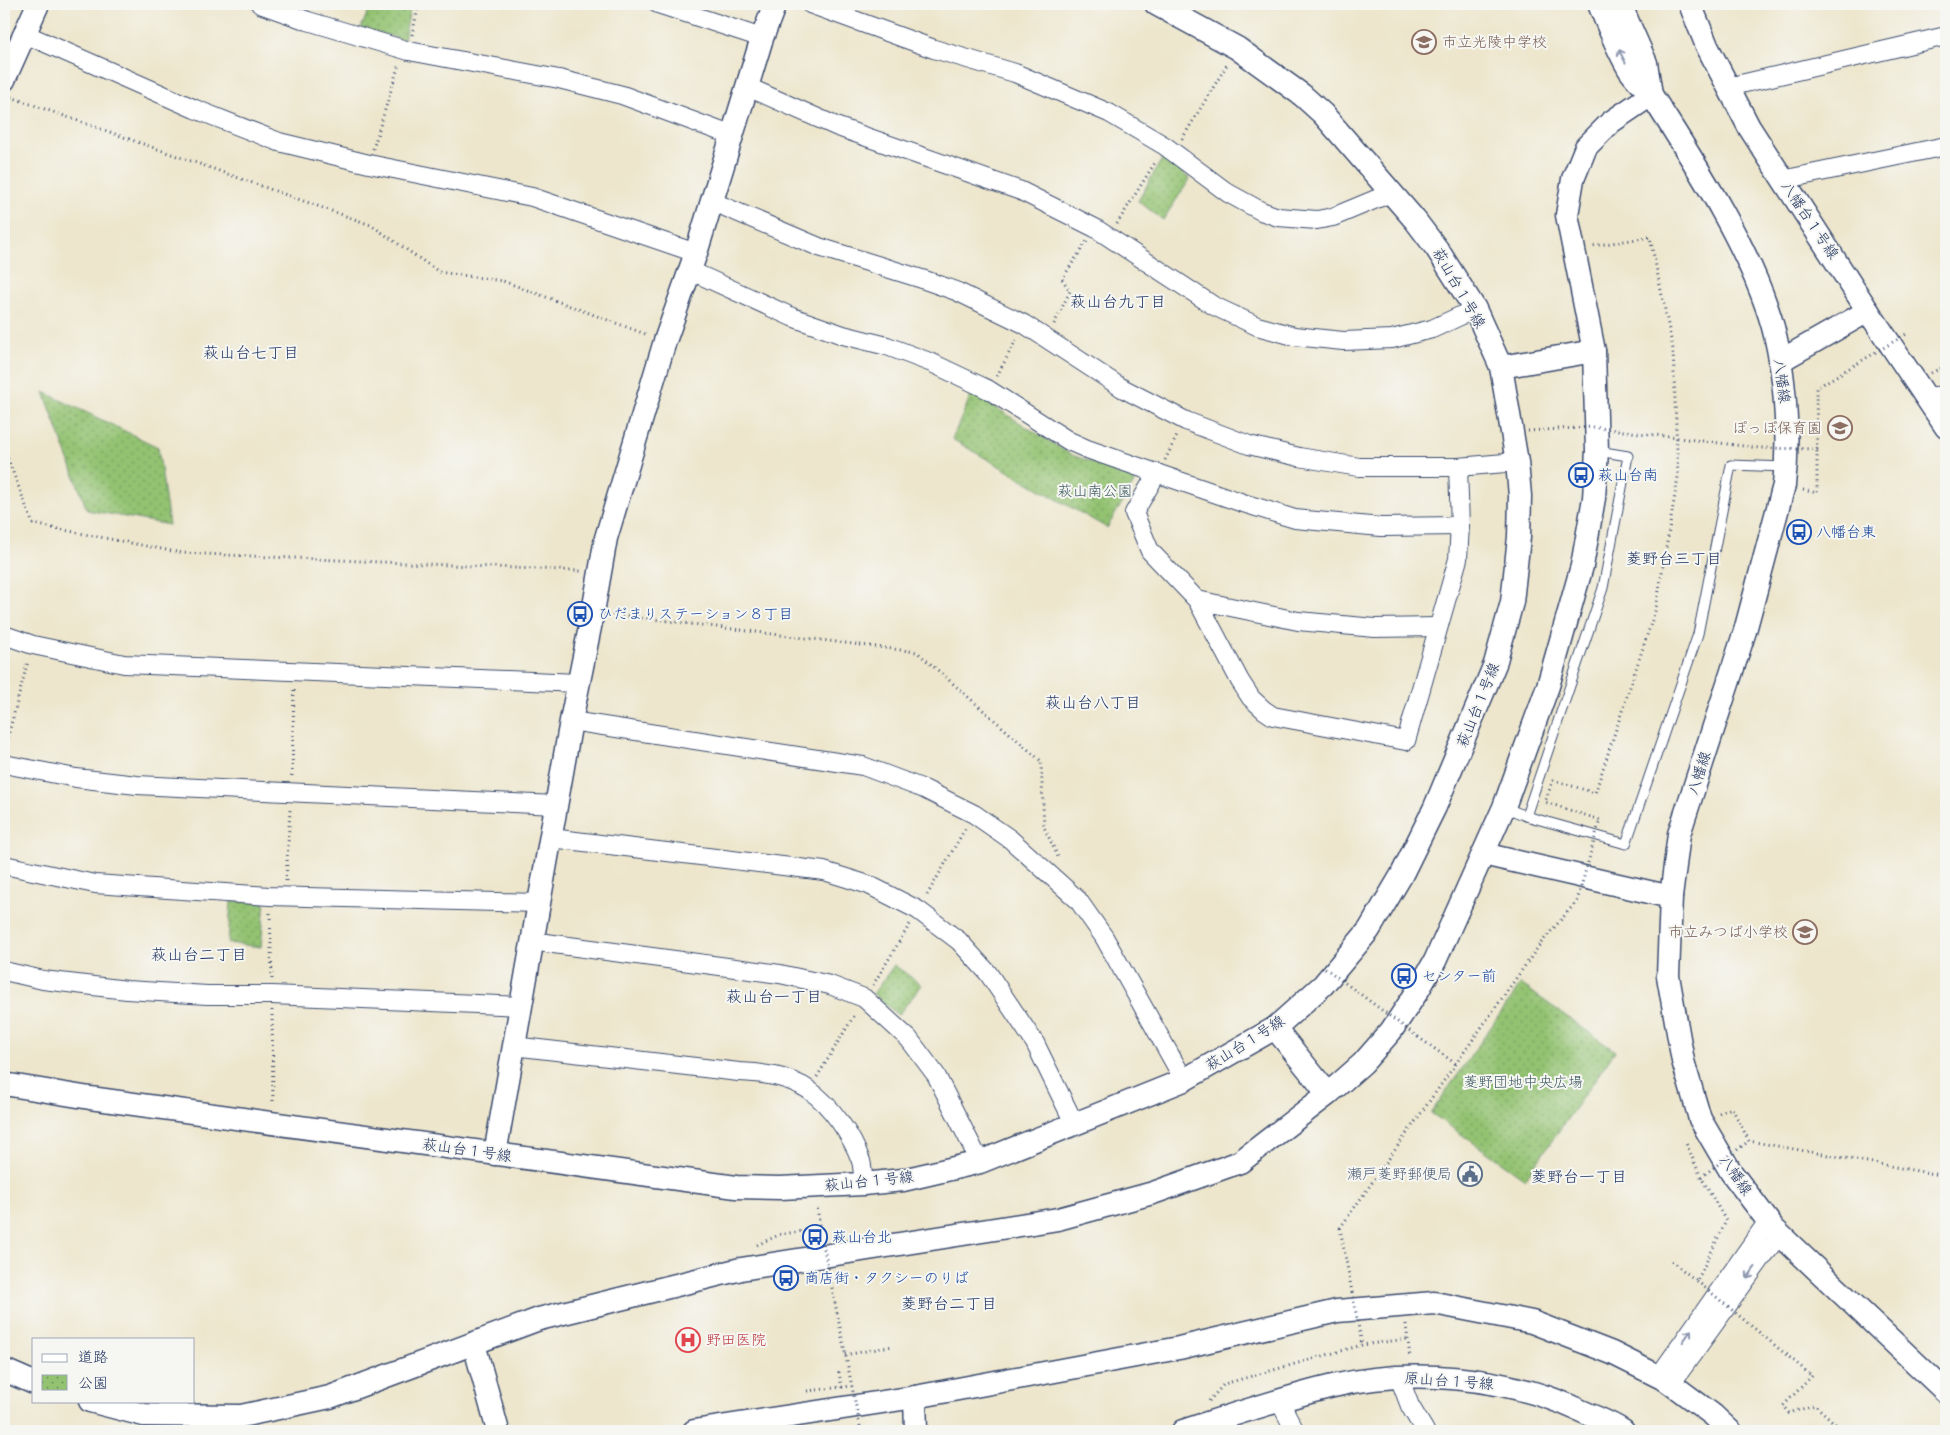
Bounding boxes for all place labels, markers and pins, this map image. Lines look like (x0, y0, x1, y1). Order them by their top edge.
school or university icon: 市立光陵中学校 (1411, 29, 1437, 55)
place label: 市立光陵中学校 (1442, 33, 1547, 55)
school or university icon: ぽっぽ保育園 (1827, 415, 1853, 441)
place label: ぽっぽ保育園 (1732, 419, 1822, 441)
bus stop icon: 萩山台南 (1568, 462, 1594, 488)
place label: 萩山台南 (1598, 466, 1658, 488)
bus stop icon: 八幡台東 (1786, 519, 1812, 545)
place label: 八幡台東 (1816, 523, 1876, 545)
bus stop icon: ひだまりステーション８丁目 (567, 601, 593, 627)
place label: ひだまりステーション８丁目 (598, 605, 794, 627)
school or university icon: 市立みつば小学校 (1792, 919, 1818, 945)
place label: 市立みつば小学校 (1668, 923, 1788, 945)
bus stop icon: センター前 (1391, 963, 1417, 989)
place label: センター前 (1422, 967, 1496, 989)
public building icon: 瀬戸菱野郵便局 (1457, 1161, 1483, 1187)
place label: 瀬戸菱野郵便局 (1347, 1165, 1452, 1187)
bus stop icon: 萩山台北 (802, 1224, 828, 1250)
place label: 萩山台北 (832, 1228, 892, 1250)
bus stop icon: 商店街・タクシーのりば (773, 1265, 799, 1291)
place label: 商店街・タクシーのりば (804, 1269, 969, 1291)
hospital icon: 野田医院 (675, 1327, 701, 1353)
place label: 野田医院 (706, 1331, 766, 1353)

